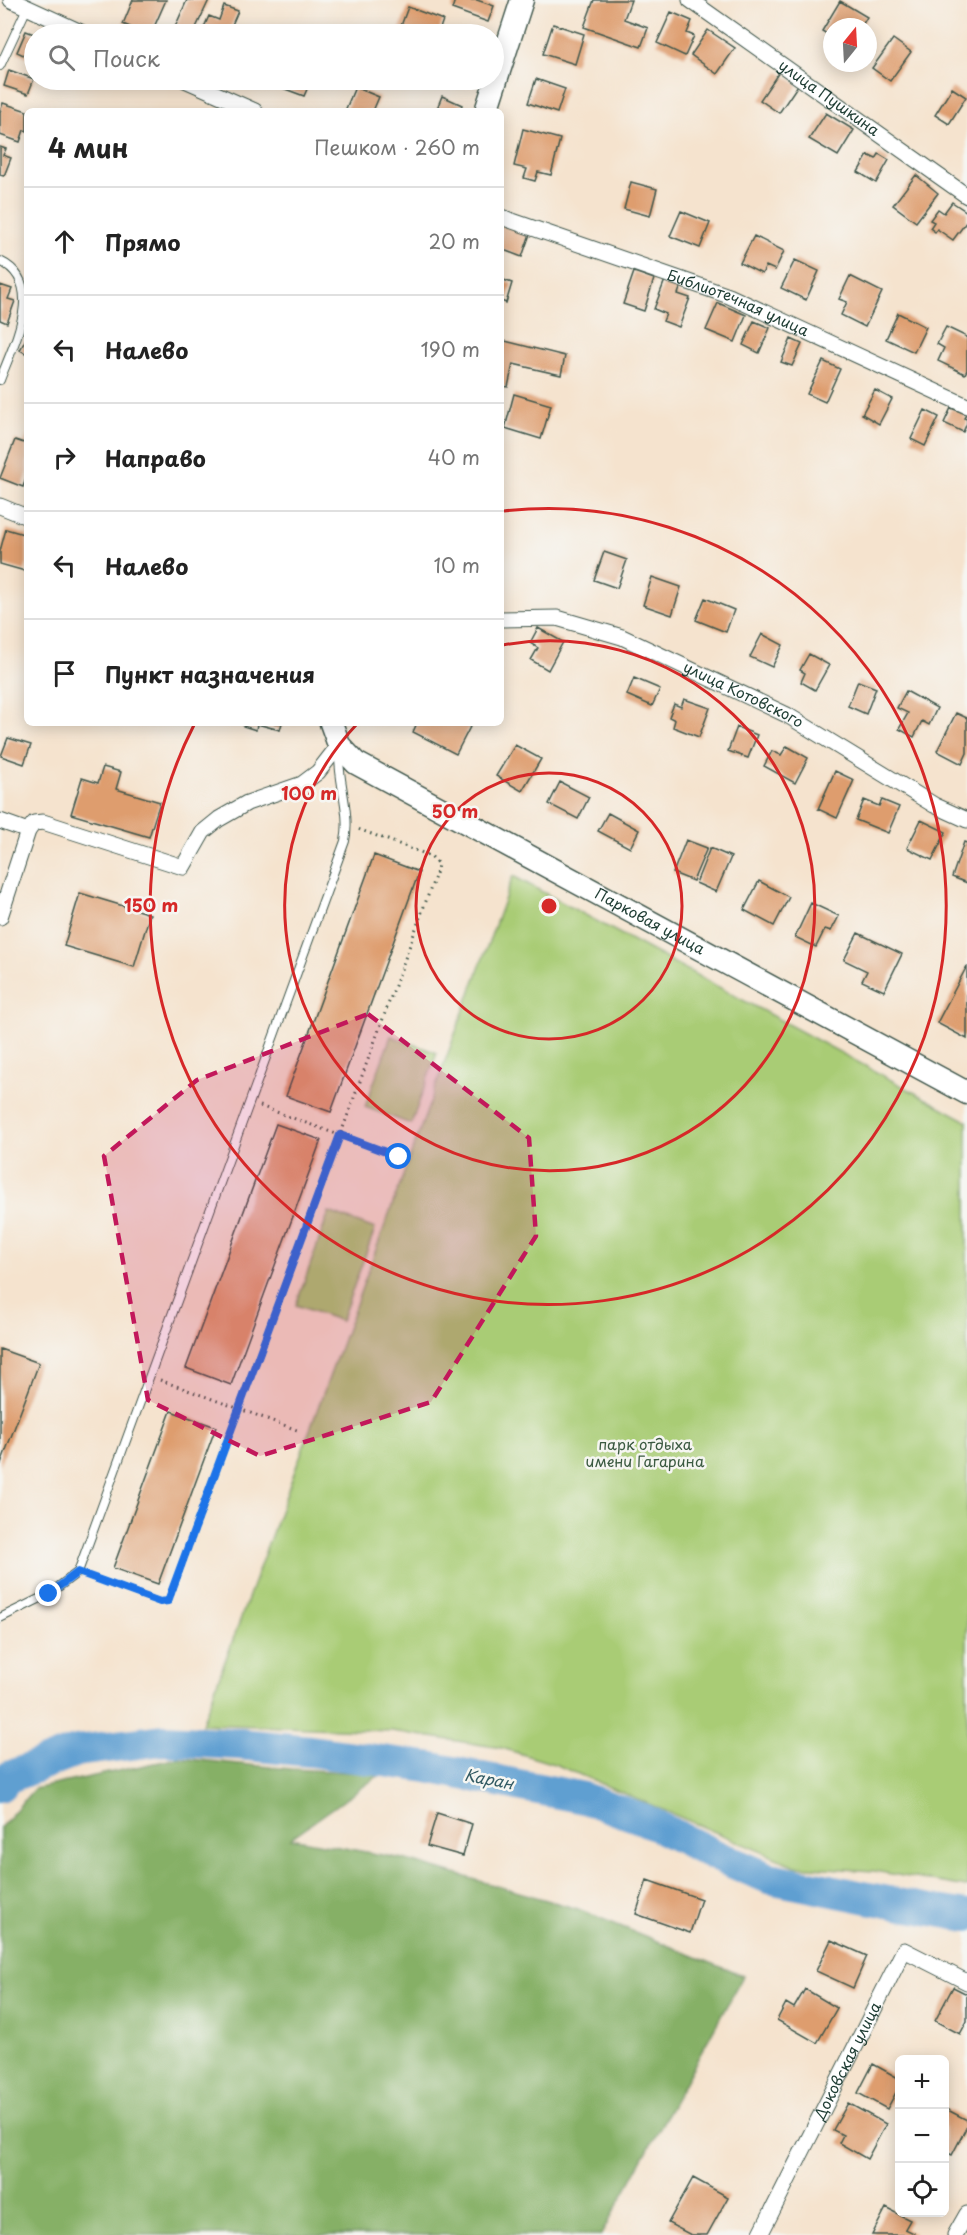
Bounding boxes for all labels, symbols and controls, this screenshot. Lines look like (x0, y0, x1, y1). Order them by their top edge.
north arrow (823, 18, 877, 72)
search box (24, 24, 504, 90)
icon: search (45, 41, 78, 74)
text: Поиск (93, 41, 160, 74)
street label: улица Пушкина (774, 53, 885, 141)
text: 4 мин (48, 128, 129, 167)
text: Пешком · 260 m (314, 132, 480, 162)
icon: ahead (48, 225, 81, 258)
text: Прямо (105, 225, 180, 258)
text: 20 m (428, 226, 480, 256)
street label: Библиотечная улица (664, 262, 814, 342)
icon: left (48, 333, 81, 366)
text: Налево (105, 333, 188, 366)
text: 190 m (421, 334, 480, 364)
icon: right (48, 441, 81, 474)
text: Направо (105, 441, 206, 474)
text: 40 m (428, 442, 480, 472)
icon: left (48, 549, 81, 582)
text: Налево (105, 549, 188, 582)
text: 10 m (433, 550, 480, 580)
street label: улица Котовского (680, 655, 809, 733)
icon: arrive (48, 657, 81, 690)
text: Пункт назначения (105, 657, 315, 690)
text: 100 m (281, 779, 337, 806)
text: 50 m (432, 797, 478, 824)
street label: Парковая улица (591, 881, 710, 960)
text: 150 m (124, 891, 178, 918)
centre of rings (539, 896, 559, 916)
route start (385, 1143, 411, 1169)
park label: парк отдыха имени Гагарина (586, 1432, 705, 1472)
route end (35, 1580, 61, 1606)
water label: Каран (463, 1762, 517, 1795)
street label: Доковская улица (807, 1997, 886, 2124)
map controls (895, 2055, 949, 2217)
button: + (895, 2055, 949, 2109)
button: − (895, 2109, 949, 2163)
button: locate (895, 2163, 949, 2217)

